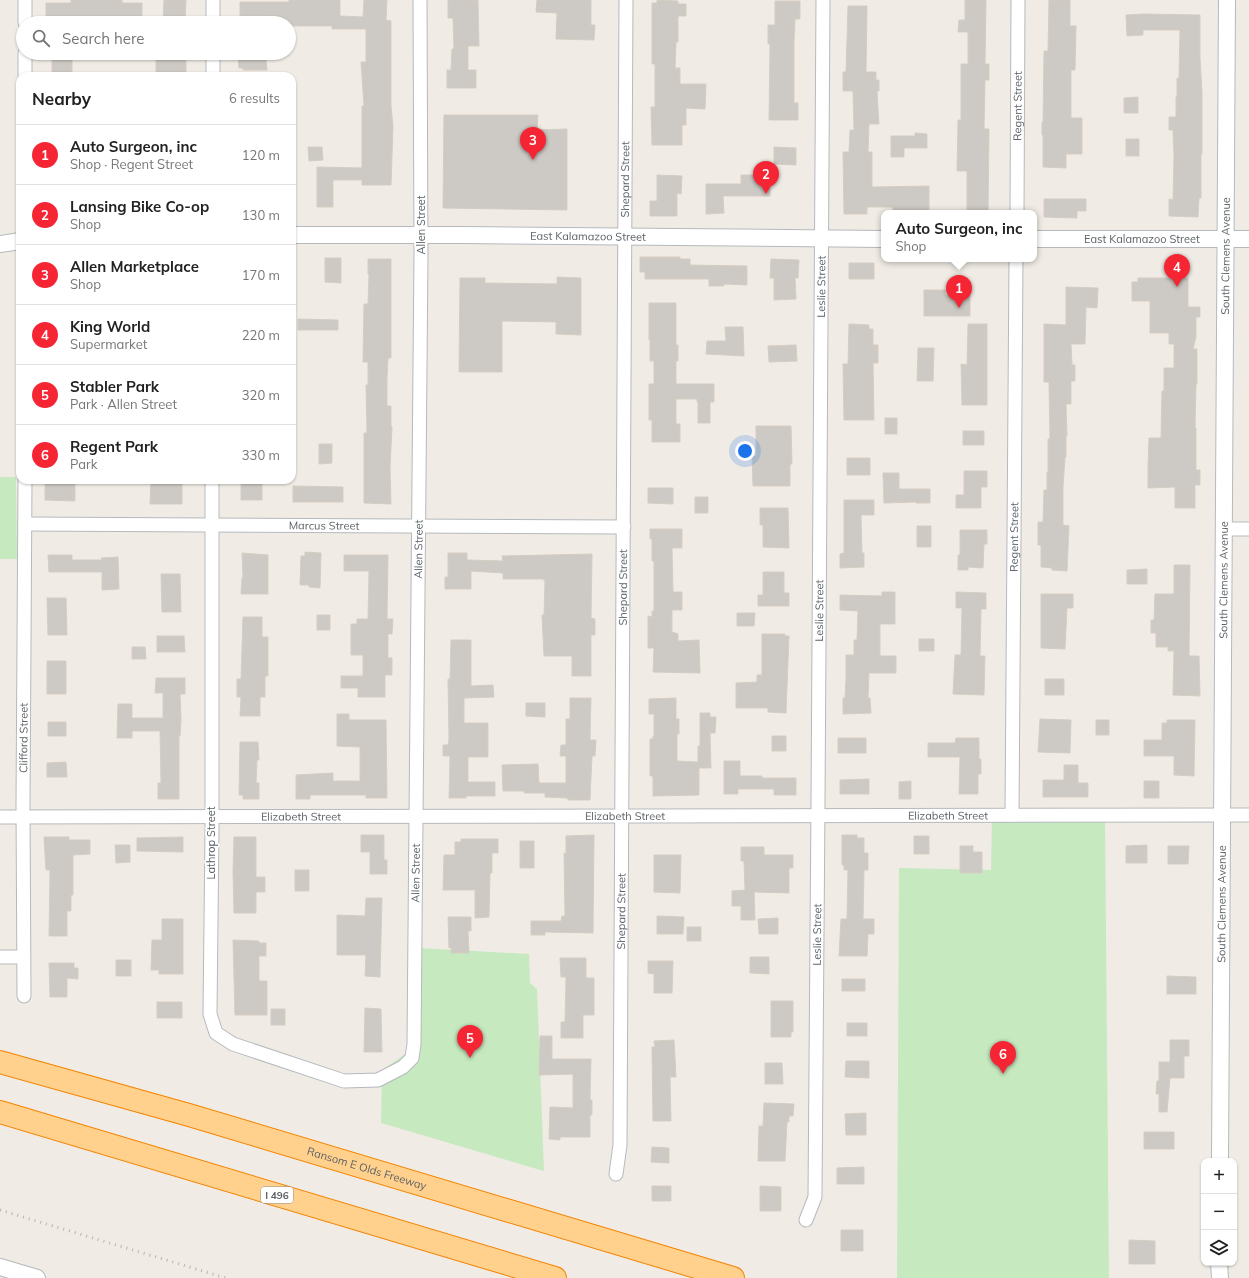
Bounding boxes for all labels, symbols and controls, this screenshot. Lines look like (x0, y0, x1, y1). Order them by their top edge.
search box (16, 16, 296, 60)
icon: search (30, 27, 52, 49)
text: Search here (62, 29, 144, 48)
street label: Regent Street (1010, 71, 1025, 141)
text: Nearby (32, 88, 91, 109)
text: 6 results (229, 90, 280, 106)
pin: 3 (520, 127, 546, 160)
text: Auto Surgeon, inc (70, 137, 197, 156)
street label: Shepard Street (618, 141, 632, 218)
text: 1 (41, 147, 49, 163)
text: 120 m (242, 147, 280, 163)
text: Shop · Regent Street (70, 156, 193, 172)
pin: 2 (753, 161, 779, 194)
street label: Allen Street (414, 195, 428, 255)
text: Lansing Bike Co-op (70, 197, 209, 216)
street label: South Clemens Avenue (1218, 197, 1233, 315)
text: 2 (41, 207, 49, 223)
text: 130 m (242, 207, 280, 223)
popup (881, 210, 1037, 262)
text: Shop (70, 216, 101, 232)
text: Auto Surgeon, inc (895, 219, 1023, 238)
street label: East Kalamazoo Street (530, 229, 646, 244)
street label: East Kalamazoo Street (1084, 232, 1200, 246)
text: Shop (895, 238, 926, 254)
pin: 4 (1164, 254, 1190, 287)
street label: Leslie Street (814, 256, 828, 318)
text: Allen Marketplace (70, 257, 199, 276)
text: 3 (41, 267, 49, 283)
text: 170 m (242, 267, 280, 283)
pin: 1 (946, 275, 972, 308)
text: Shop (70, 276, 101, 292)
text: King World (70, 317, 150, 336)
text: 4 (41, 327, 49, 343)
text: 220 m (242, 327, 280, 343)
text: Supermarket (70, 336, 147, 352)
text: Stabler Park (70, 377, 159, 396)
text: 5 (41, 387, 49, 403)
text: 320 m (242, 387, 280, 403)
text: Park · Allen Street (70, 396, 177, 412)
text: Regent Park (70, 437, 158, 456)
your location (735, 441, 755, 461)
text: 6 (41, 447, 49, 463)
text: 330 m (242, 447, 280, 463)
text: Park (70, 456, 97, 472)
street label: Regent Street (1007, 502, 1021, 572)
street label: Marcus Street (289, 518, 359, 533)
street label: Allen Street (411, 520, 426, 579)
street label: South Clemens Avenue (1216, 521, 1231, 639)
street label: Shepard Street (616, 549, 630, 626)
street label: Leslie Street (812, 580, 826, 642)
street label: Clifford Street (16, 703, 31, 773)
street label: Lathrop Street (204, 806, 218, 879)
street label: Elizabeth Street (908, 808, 988, 823)
street label: Elizabeth Street (261, 809, 341, 824)
street label: Elizabeth Street (585, 809, 665, 823)
street label: Allen Street (408, 843, 423, 903)
street label: South Clemens Avenue (1214, 845, 1229, 963)
street label: Shepard Street (614, 873, 628, 950)
street label: Leslie Street (810, 904, 824, 966)
pin: 5 (457, 1025, 483, 1058)
pin: 6 (990, 1041, 1016, 1074)
street label: Ransom E Olds Freeway (305, 1144, 429, 1193)
map controls (1201, 1158, 1237, 1266)
button: + (1201, 1158, 1237, 1194)
road number: I 496 (261, 1187, 293, 1203)
button: − (1201, 1194, 1237, 1230)
button: layers (1201, 1230, 1237, 1266)

